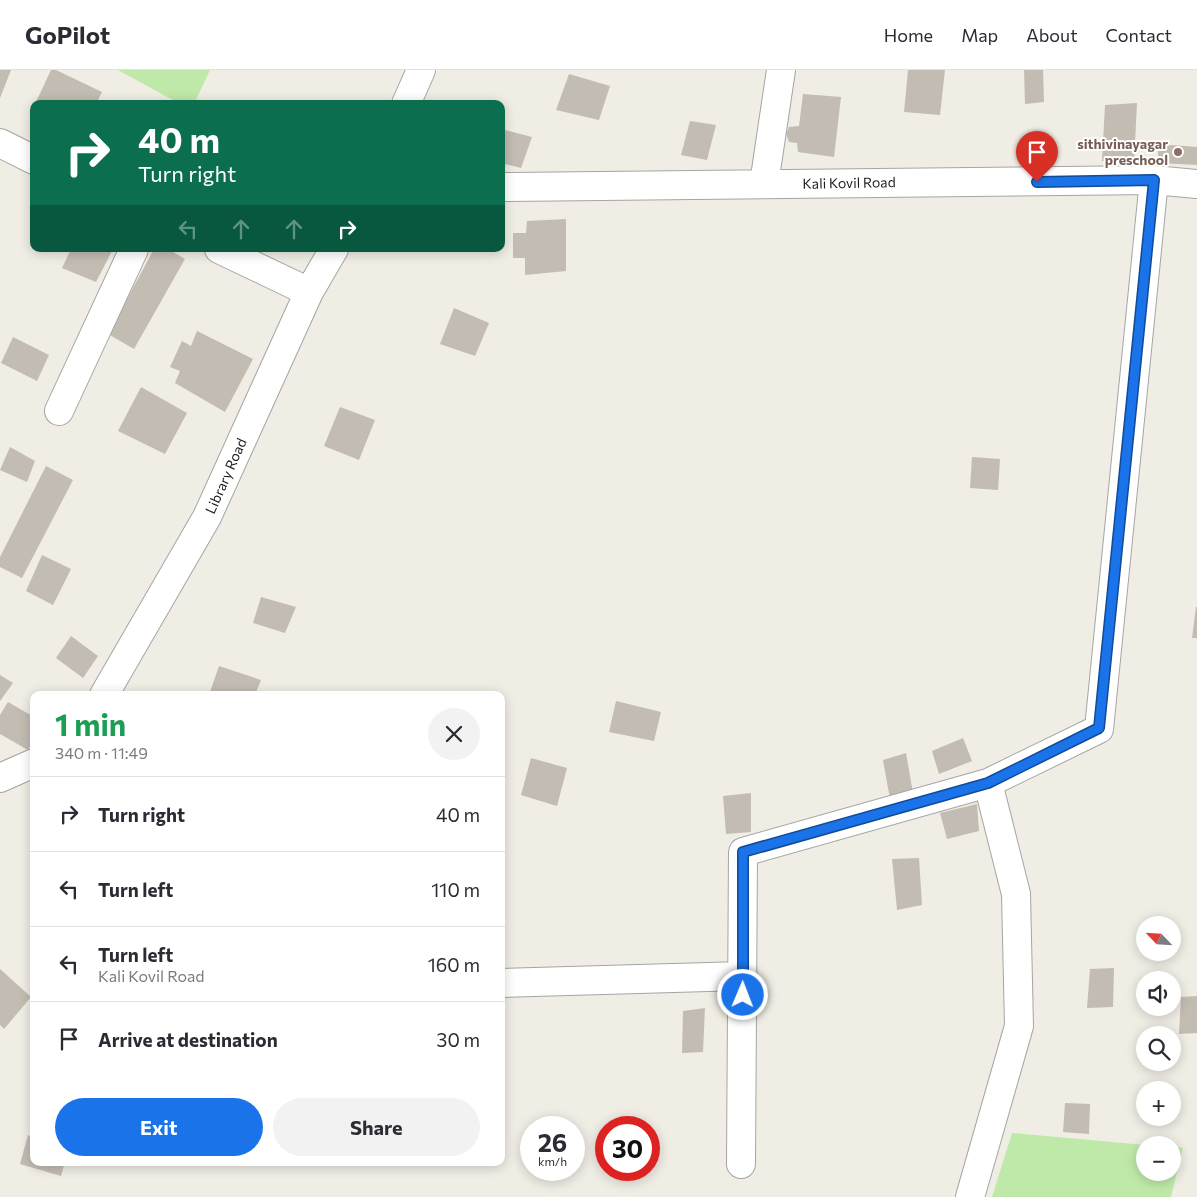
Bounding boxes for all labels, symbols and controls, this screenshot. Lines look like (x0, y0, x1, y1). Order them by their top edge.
text: GoPilot (25, 20, 110, 49)
text: Home (884, 24, 933, 46)
text: Map (961, 24, 998, 46)
text: About (1026, 24, 1078, 46)
text: Contact (1106, 24, 1172, 46)
text: 40 m (138, 117, 220, 160)
icon: right (55, 120, 120, 185)
pin (1016, 131, 1058, 182)
place label: sithivinayagar preschool (1077, 135, 1168, 168)
icon: arrive (1023, 138, 1051, 166)
marker: sithivinayagar preschool (1172, 146, 1184, 158)
text: Turn right (138, 160, 236, 187)
street label: Kali Kovil Road (802, 173, 896, 192)
icon: left (174, 215, 202, 243)
icon: ahead (227, 215, 255, 243)
icon: ahead (280, 215, 308, 243)
icon: right (333, 215, 361, 243)
street label: Library Road (201, 435, 250, 516)
text: 1 min (55, 705, 126, 742)
button: close (428, 708, 480, 760)
text: 340 m · 11:49 (55, 743, 148, 762)
icon: right (55, 800, 83, 828)
text: Turn right (98, 803, 185, 826)
text: 40 m (436, 803, 480, 826)
icon: left (55, 875, 83, 903)
text: Turn left (98, 878, 173, 901)
text: 110 m (431, 878, 480, 901)
north arrow (1136, 916, 1181, 961)
map controls (1136, 916, 1181, 1181)
text: Turn left (98, 943, 173, 966)
icon: left (55, 950, 83, 978)
text: 160 m (428, 953, 480, 976)
text: Kali Kovil Road (98, 966, 205, 985)
position arrow (716, 968, 768, 1020)
button: sound (1136, 971, 1181, 1016)
icon: arrive (55, 1025, 83, 1053)
button: search (1136, 1026, 1181, 1071)
text: Arrive at destination (98, 1028, 278, 1051)
text: 30 m (437, 1028, 480, 1051)
button: + (1136, 1081, 1181, 1126)
button: Exit (55, 1098, 263, 1156)
button: Share (273, 1098, 480, 1156)
speed limit sign: 30 (595, 1116, 660, 1181)
text: 26 (538, 1127, 567, 1157)
button: − (1136, 1136, 1181, 1181)
text: km/h (538, 1154, 567, 1168)

